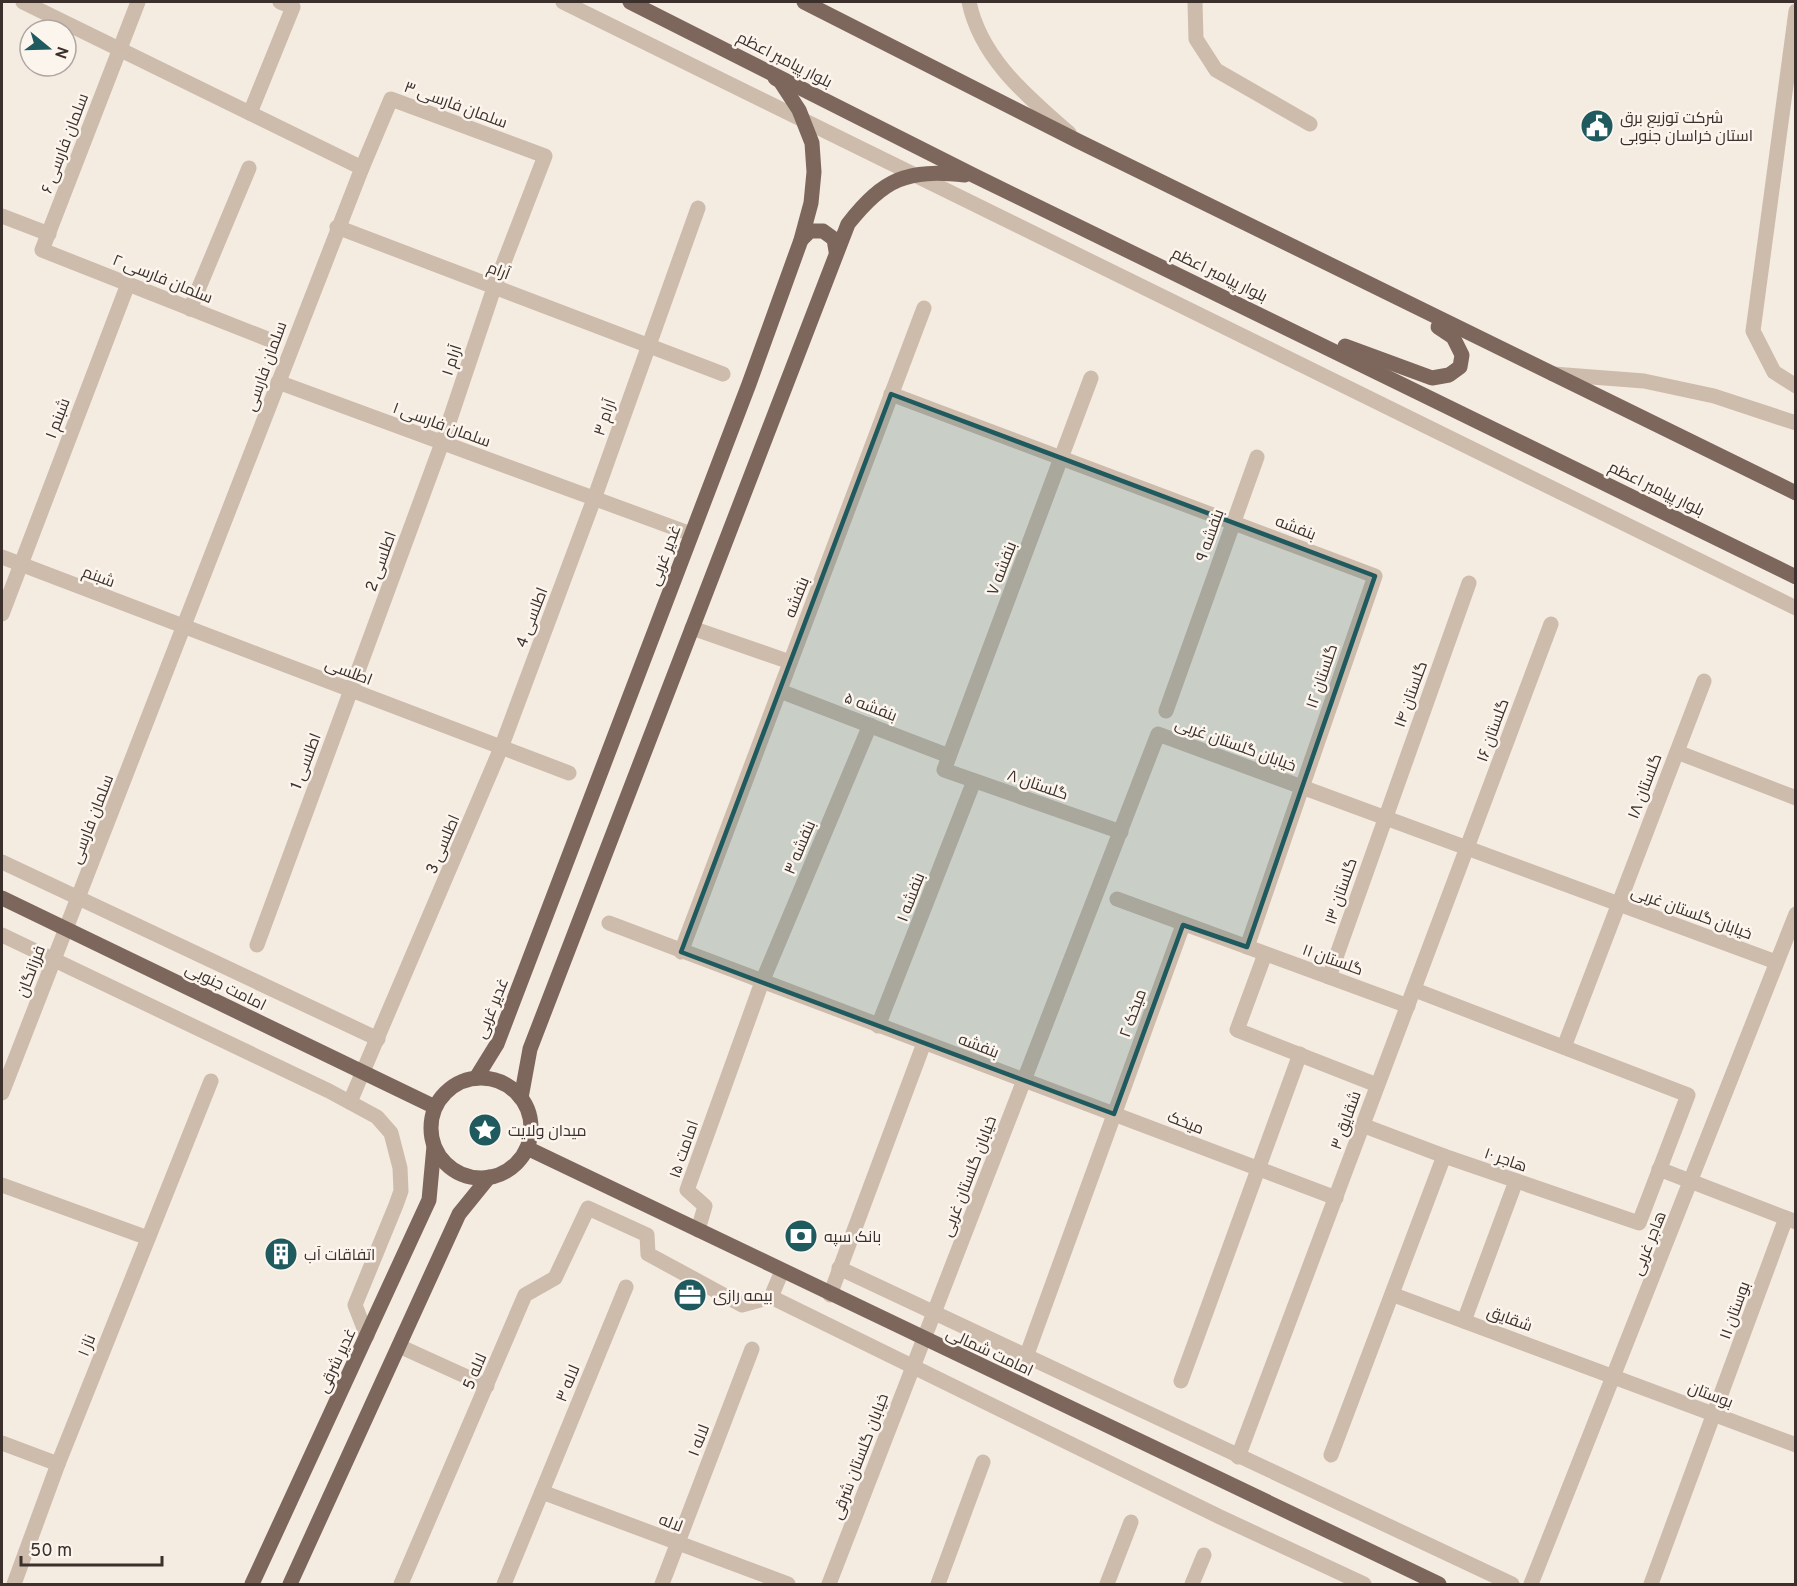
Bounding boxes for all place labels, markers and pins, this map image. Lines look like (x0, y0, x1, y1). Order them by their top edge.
public building icon: شرکت توزیع برق استان خراسان جنوبی (1579, 108, 1615, 144)
place label: شرکت توزیع برق استان خراسان جنوبی (1620, 109, 1753, 147)
place icon: میدان ولایت (467, 1112, 503, 1148)
place label: میدان ولایت (508, 1122, 587, 1142)
bank icon: بانک سپه (783, 1218, 819, 1254)
place label: بانک سپه (824, 1228, 881, 1248)
building icon: اتفاقات آب (263, 1236, 299, 1272)
place label: اتفاقات آب (304, 1246, 375, 1266)
office icon: بیمه رازی (672, 1277, 708, 1313)
place label: بیمه رازی (713, 1287, 773, 1307)

